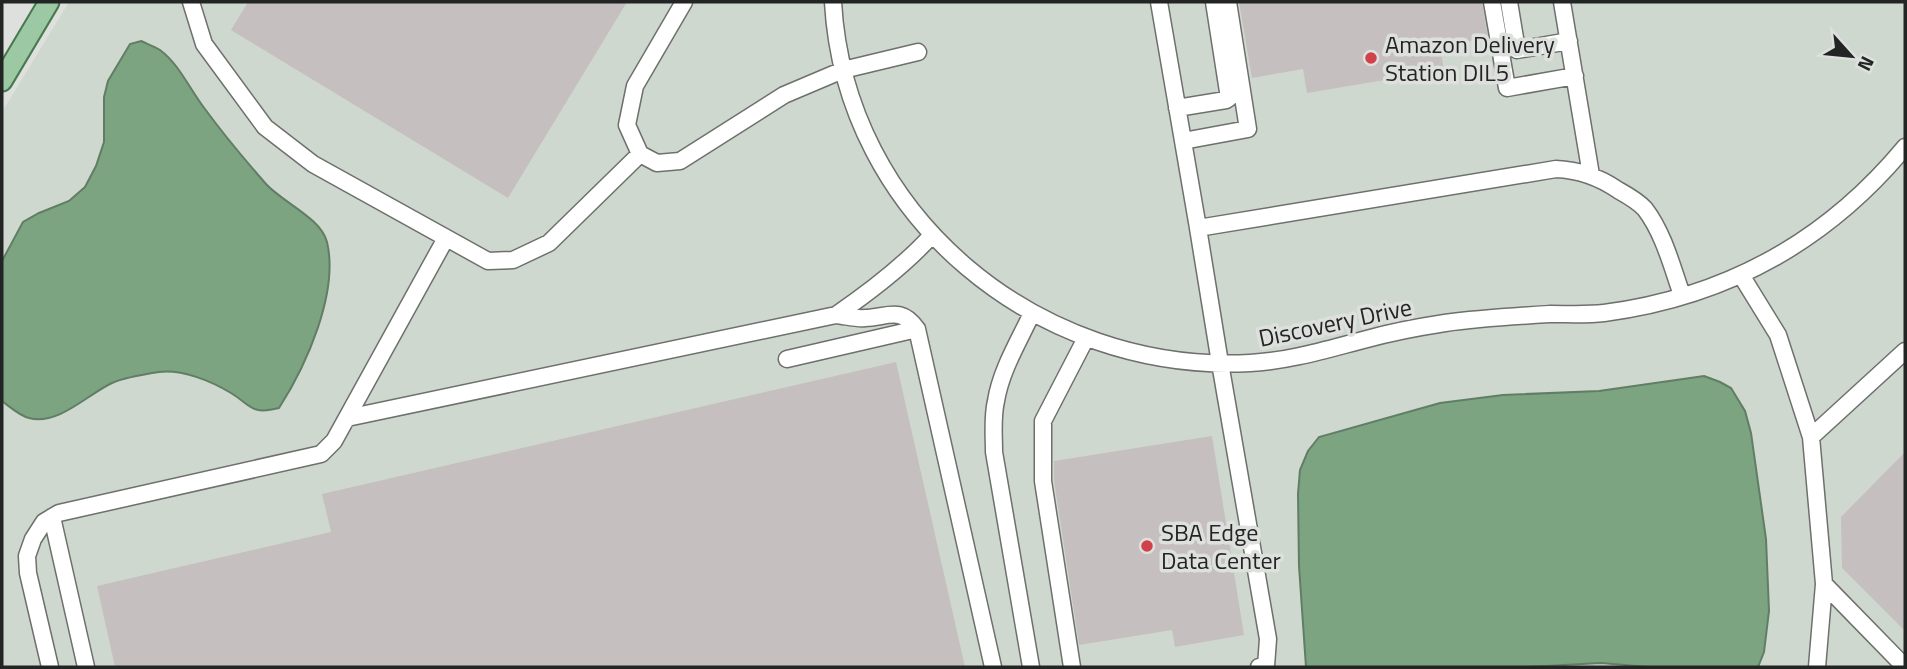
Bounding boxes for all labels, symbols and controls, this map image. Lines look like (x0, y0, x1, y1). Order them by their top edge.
north arrow (1816, 21, 1886, 91)
place label: Amazon Delivery Station DIL5 (1385, 26, 1555, 90)
marker: Amazon Delivery Station DIL5 (1363, 50, 1379, 66)
text: N (1851, 51, 1883, 76)
street label: Discovery Drive (1255, 288, 1415, 356)
place label: SBA Edge Data Center (1161, 514, 1281, 578)
marker: SBA Edge Data Center (1139, 538, 1155, 554)

